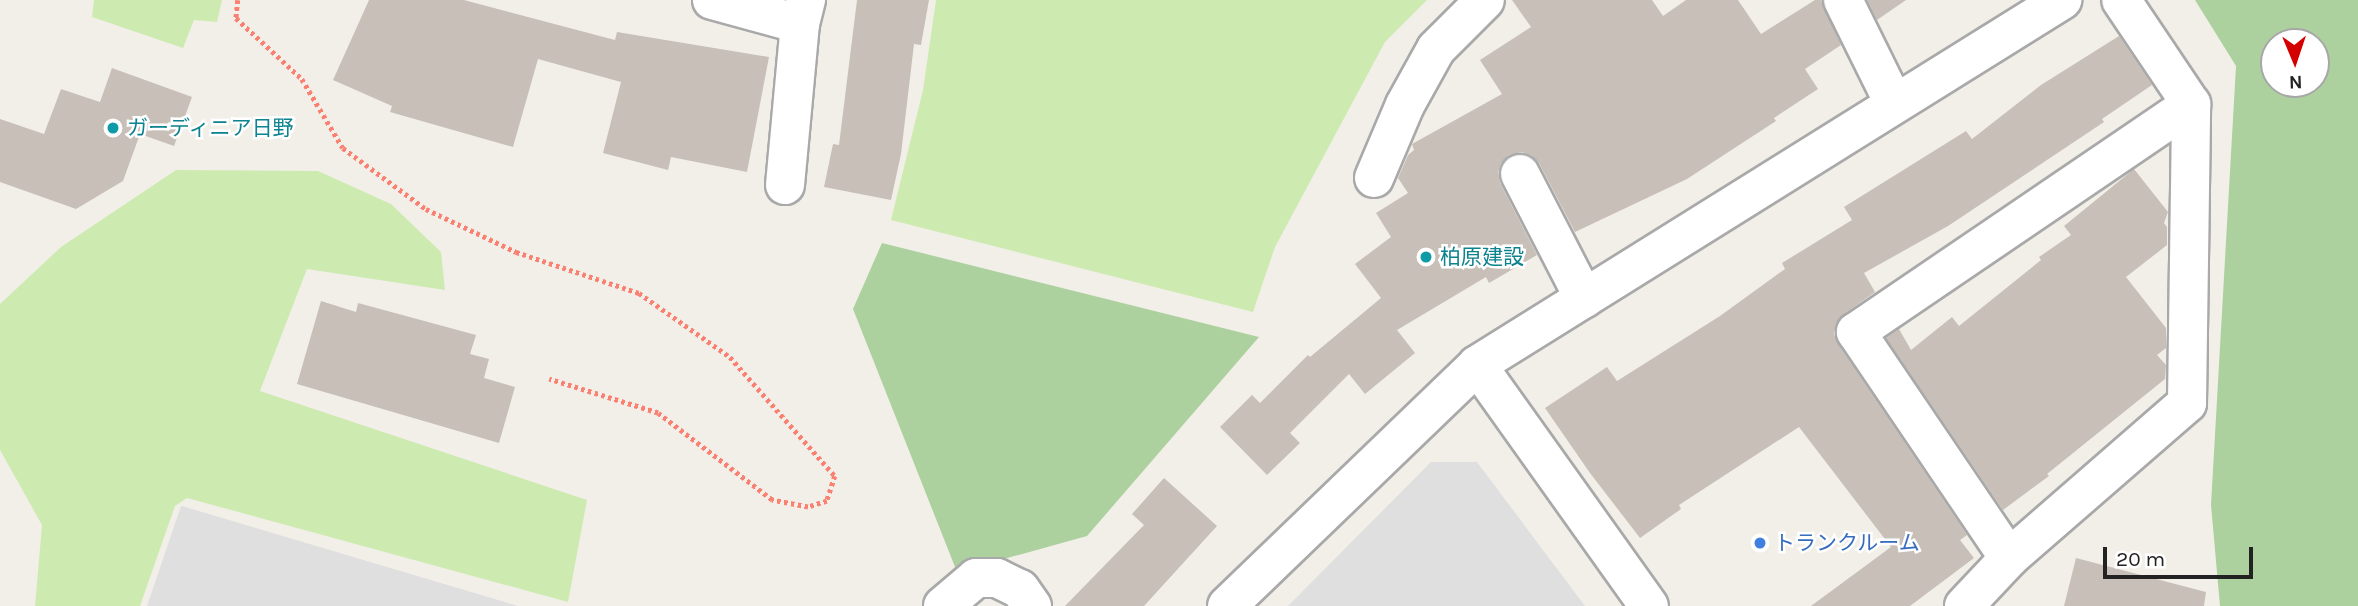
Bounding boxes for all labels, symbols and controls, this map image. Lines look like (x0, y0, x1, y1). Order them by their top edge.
north arrow (2260, 28, 2330, 98)
text: N (2288, 71, 2303, 93)
place label: ガーディニア日野 (127, 115, 295, 141)
marker: ガーディニア日野 (105, 120, 121, 136)
place label: 柏原建設 (1440, 244, 1524, 270)
marker: 柏原建設 (1418, 249, 1434, 265)
place label: トランクルーム (1774, 530, 1921, 556)
scale bar (2106, 532, 2256, 576)
marker: トランクルーム (1752, 535, 1768, 551)
text: 20 m (2116, 547, 2165, 571)

